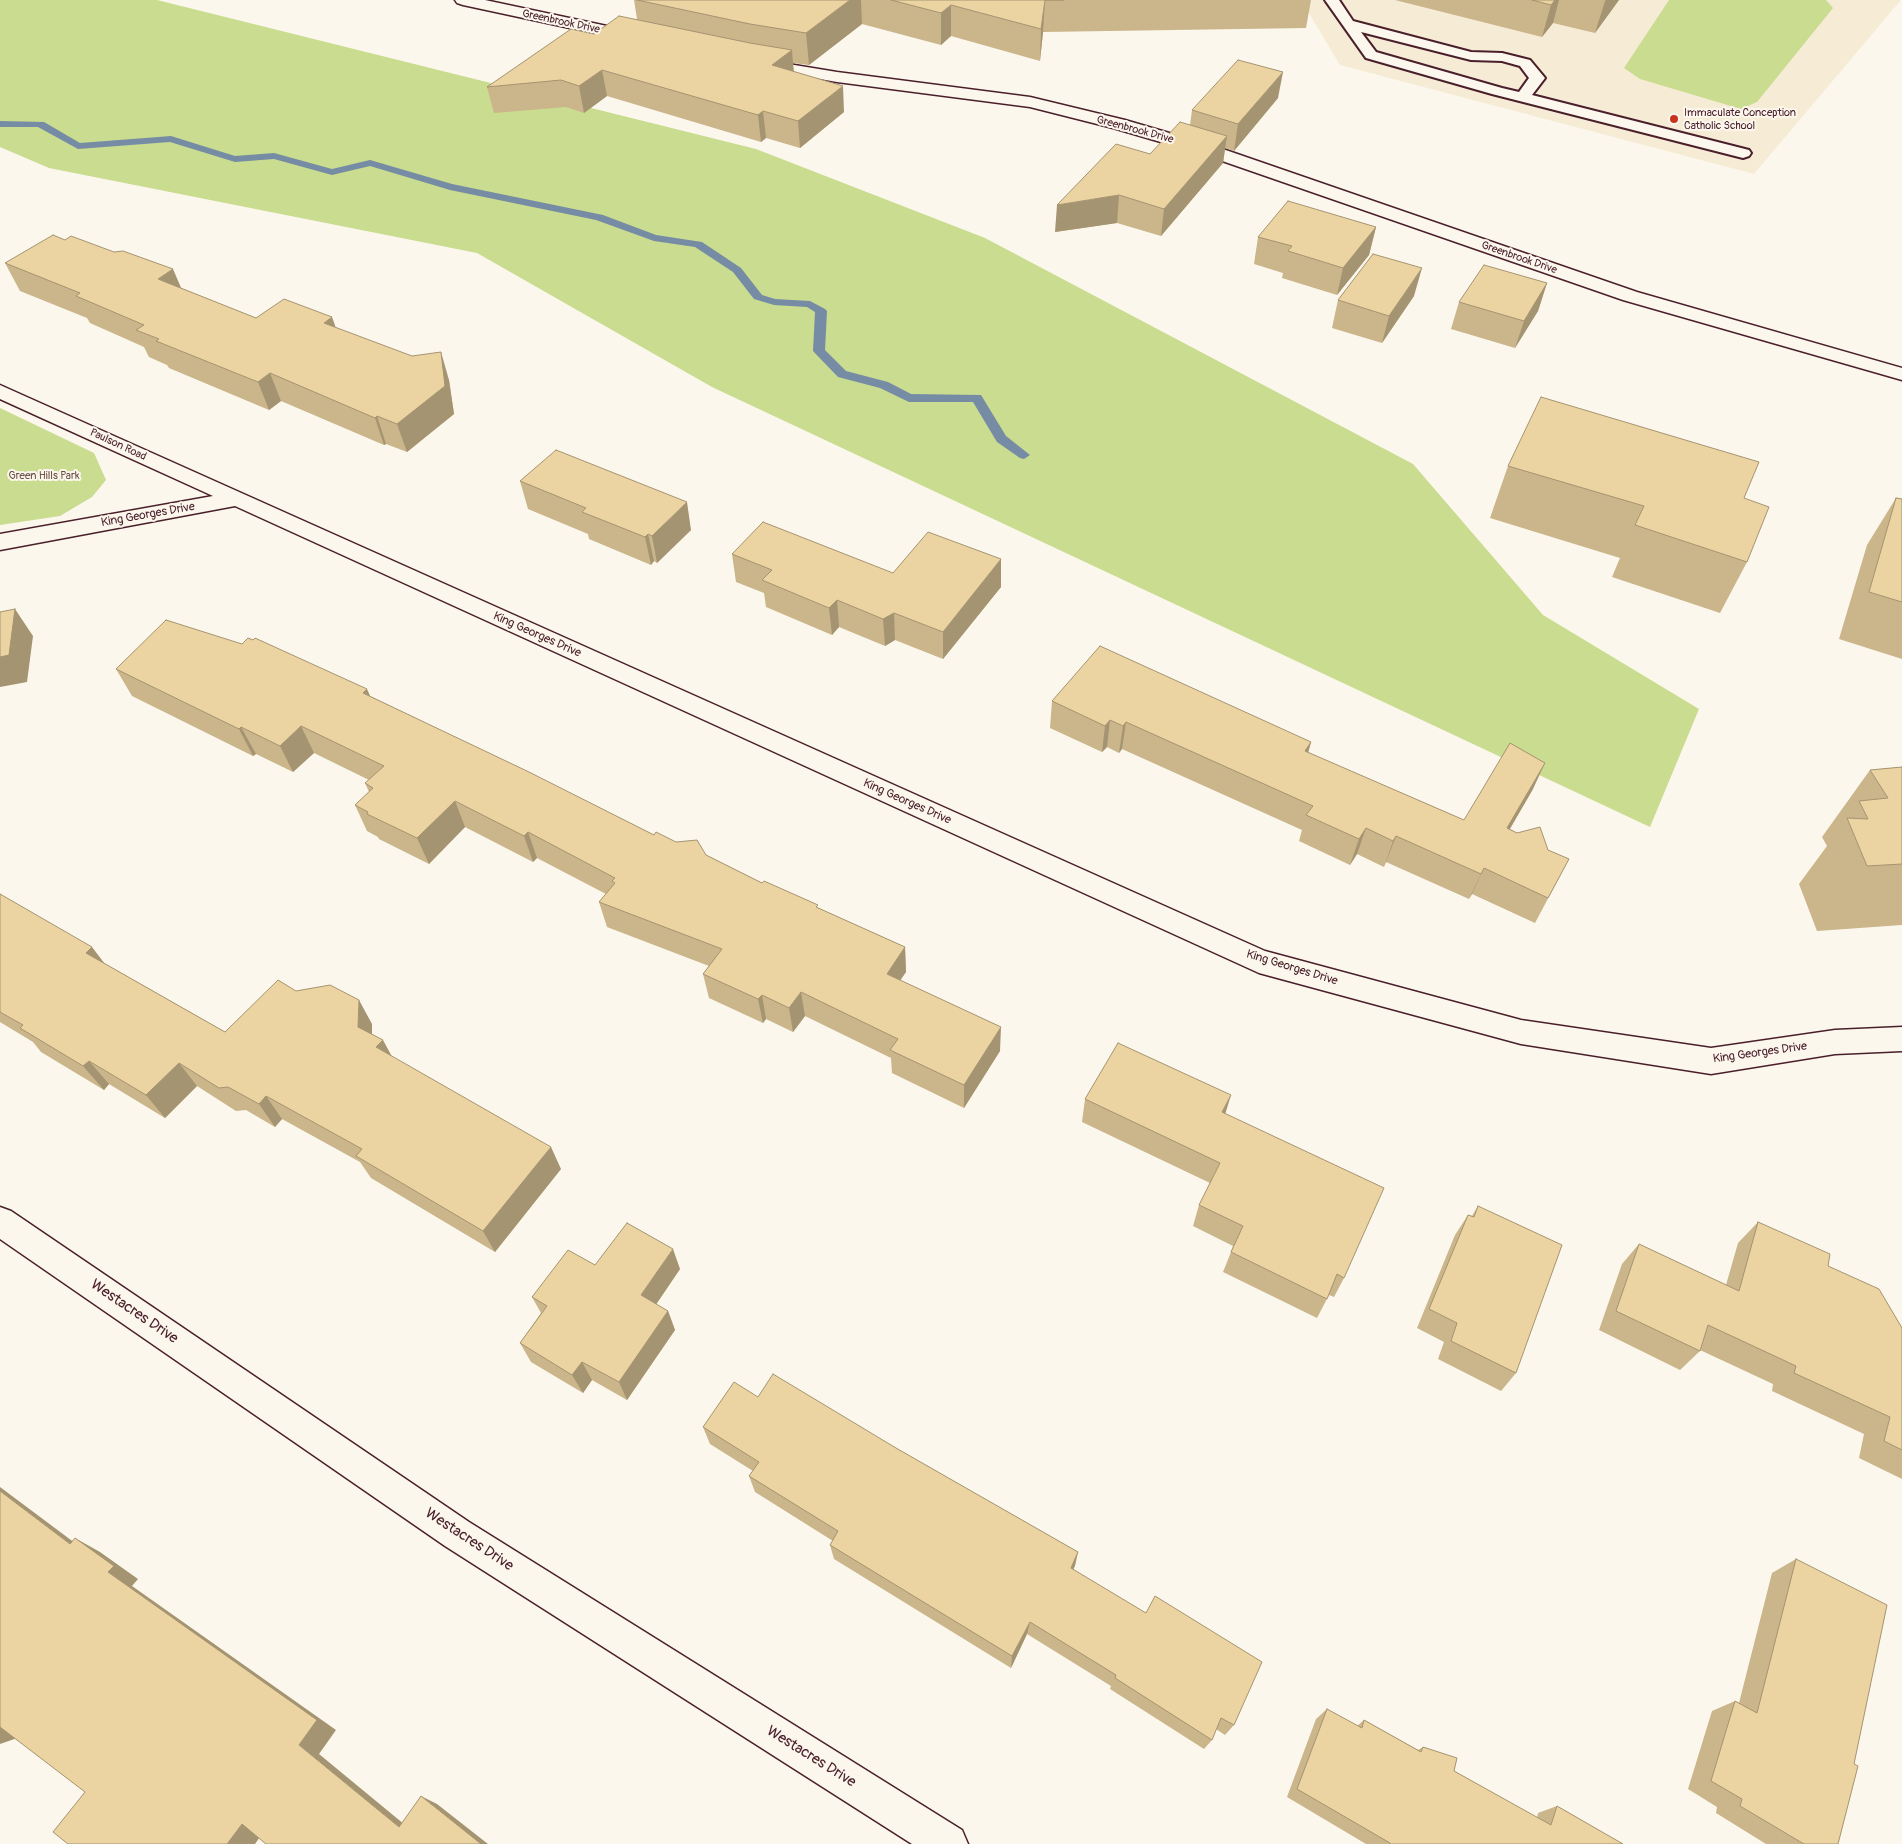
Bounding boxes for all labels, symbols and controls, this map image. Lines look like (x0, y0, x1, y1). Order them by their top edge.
street label: Greenbrook Drive (521, 7, 601, 37)
place label: Immaculate Conception Catholic School (1684, 106, 1796, 132)
street label: Greenbrook Drive (1095, 113, 1175, 147)
marker: Immaculate Conception Catholic School (1668, 113, 1680, 125)
street label: Greenbrook Drive (1479, 239, 1559, 277)
street label: Paulson Road (88, 426, 148, 464)
park label: Green Hills Park (9, 469, 79, 483)
street label: King Georges Drive (100, 500, 196, 530)
street label: King Georges Drive (491, 609, 583, 661)
street label: King Georges Drive (861, 776, 953, 828)
street label: King Georges Drive (1245, 947, 1339, 989)
street label: King Georges Drive (1712, 1039, 1808, 1067)
street label: Westacres Drive (87, 1276, 181, 1348)
street label: Westacres Drive (421, 1505, 517, 1575)
street label: Westacres Drive (763, 1722, 859, 1792)

